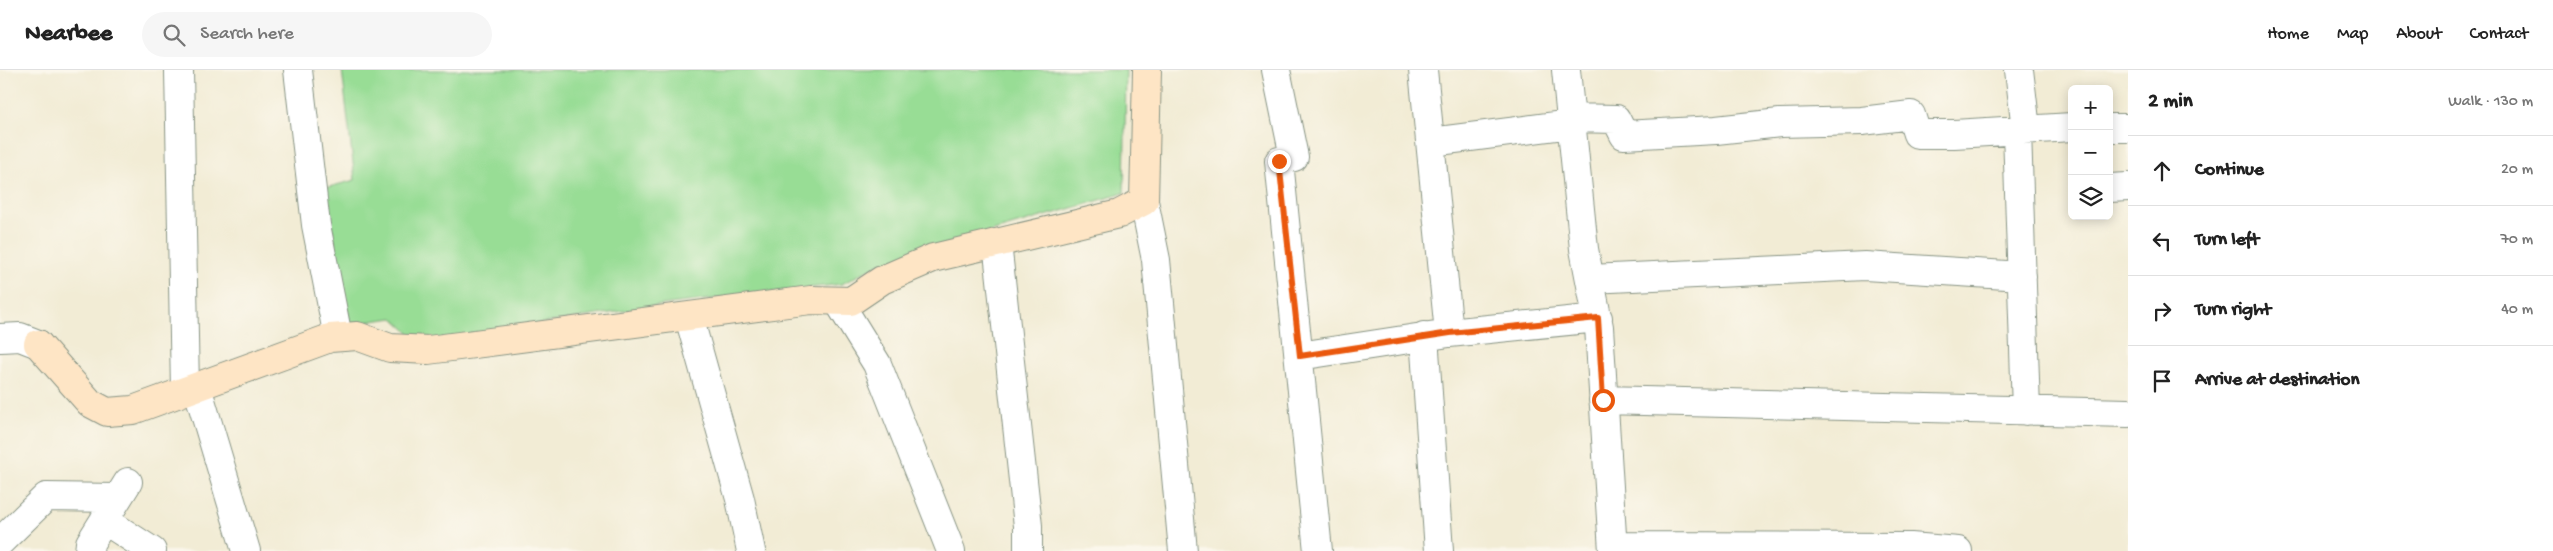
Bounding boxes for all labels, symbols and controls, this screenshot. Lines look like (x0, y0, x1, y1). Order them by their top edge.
search box (142, 12, 492, 57)
text: Nearbee (25, 20, 112, 49)
icon: search (160, 21, 188, 49)
text: Search here (200, 23, 294, 46)
text: Home (2267, 24, 2309, 45)
text: Map (2337, 24, 2368, 45)
text: About (2396, 24, 2442, 45)
text: Contact (2470, 24, 2528, 45)
map controls (2068, 85, 2113, 220)
button: + (2068, 85, 2113, 130)
text: 2 min (2148, 90, 2193, 115)
text: Walk · 130 m (2448, 93, 2533, 112)
button: − (2068, 130, 2113, 175)
route end (1268, 150, 1291, 173)
icon: ahead (2148, 157, 2176, 185)
text: Continue (2195, 159, 2264, 182)
text: 20 m (2501, 161, 2533, 180)
button: layers (2068, 175, 2113, 220)
icon: left (2148, 227, 2176, 255)
text: Turn left (2195, 229, 2259, 252)
text: 70 m (2500, 231, 2533, 250)
icon: right (2148, 297, 2176, 325)
text: Turn right (2195, 299, 2271, 322)
text: 40 m (2501, 301, 2533, 320)
icon: arrive (2148, 367, 2176, 395)
text: Arrive at destination (2195, 369, 2359, 392)
route start (1592, 389, 1615, 412)

